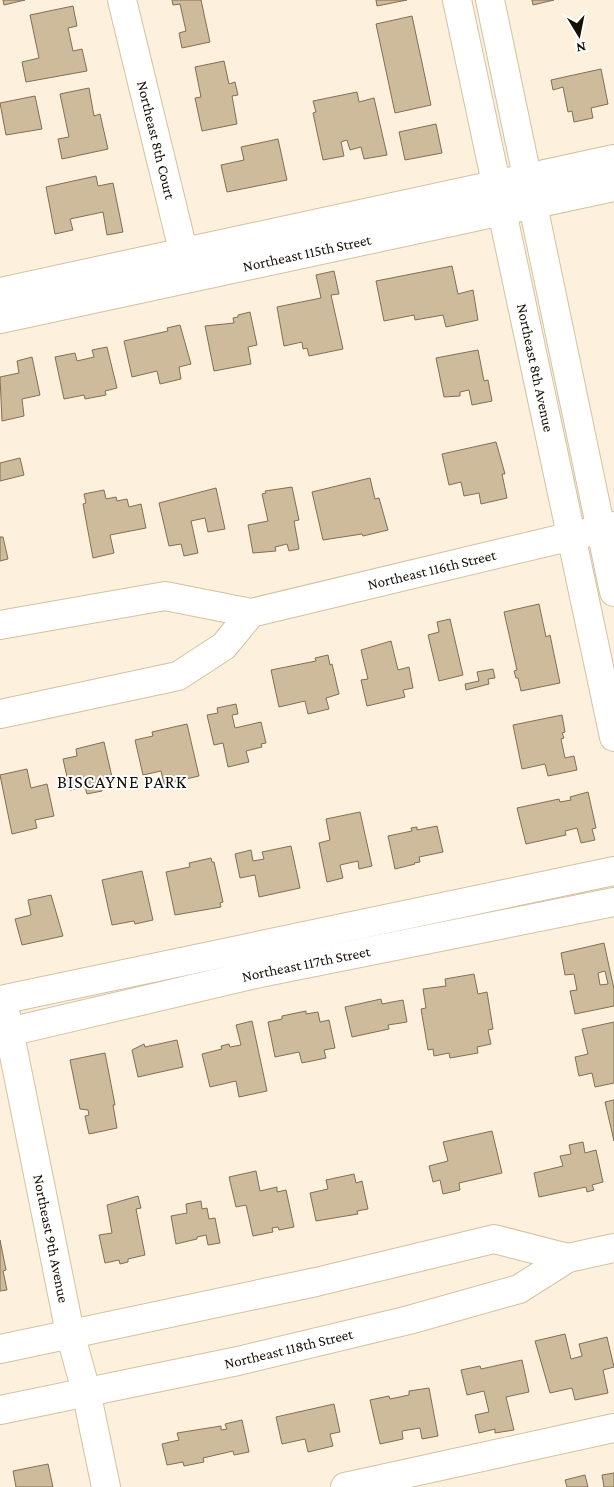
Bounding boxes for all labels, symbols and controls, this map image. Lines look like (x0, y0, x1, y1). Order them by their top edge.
north arrow (554, 10, 604, 60)
text: N (575, 39, 587, 57)
street label: Northeast 8th Court (134, 79, 178, 202)
street label: Northeast 115th Street (241, 231, 374, 275)
street label: Northeast 8th Avenue (514, 302, 557, 434)
street label: Northeast 116th Street (366, 546, 498, 593)
district label: BISCAYNE PARK (57, 772, 187, 792)
street label: Northeast 117th Street (240, 943, 373, 985)
street label: Northeast 9th Avenue (30, 1173, 72, 1304)
street label: Northeast 118th Street (223, 1325, 356, 1372)

